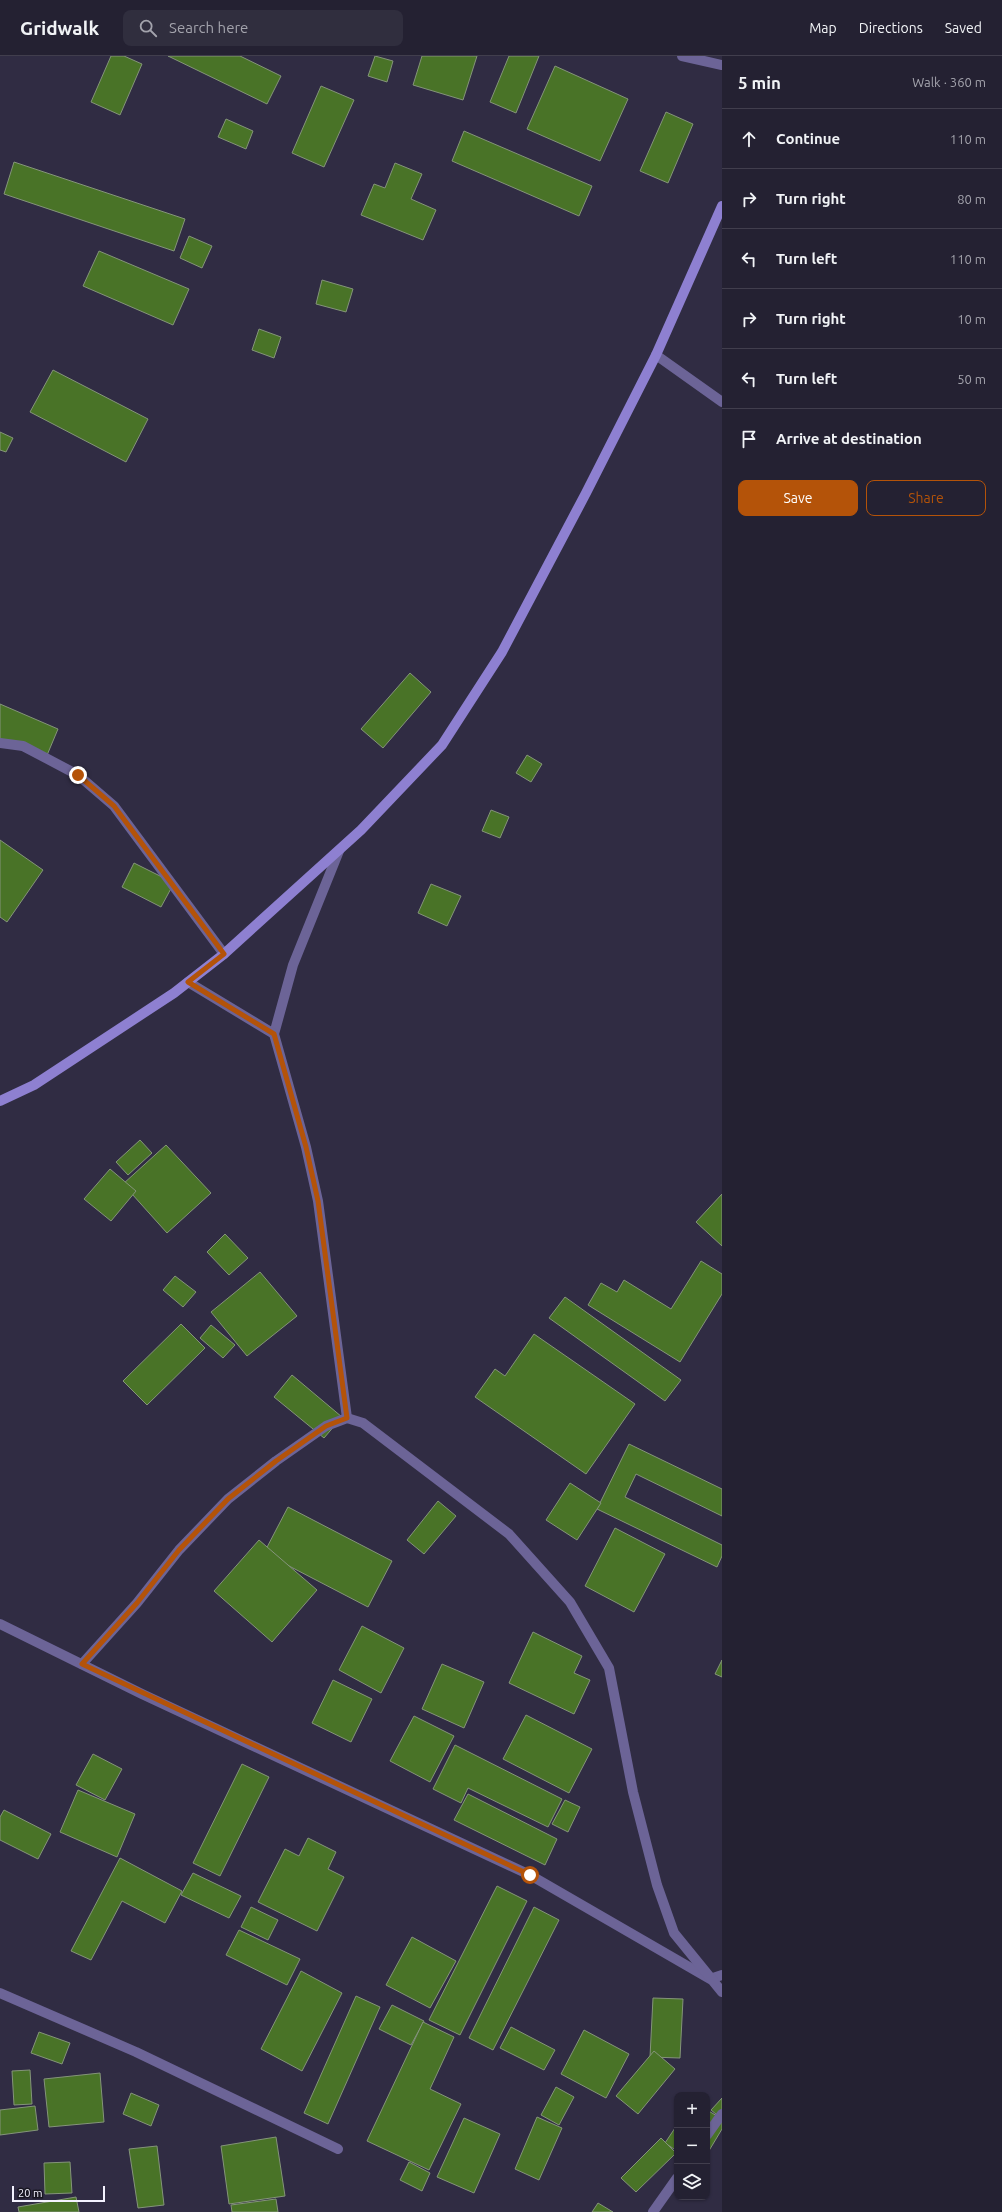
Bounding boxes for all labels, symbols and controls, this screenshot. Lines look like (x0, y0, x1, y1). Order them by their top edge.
search box (123, 10, 403, 46)
text: Gridwalk (20, 17, 99, 39)
icon: search (137, 17, 159, 39)
text: Search here (169, 19, 248, 36)
text: Map (809, 20, 837, 36)
text: Directions (859, 20, 923, 36)
text: Saved (945, 20, 982, 36)
text: 5 min (738, 73, 781, 92)
text: Walk · 360 m (912, 75, 986, 89)
icon: ahead (738, 128, 760, 150)
text: Continue (776, 130, 840, 147)
text: 110 m (950, 132, 986, 146)
icon: right (738, 188, 760, 210)
text: Turn right (776, 190, 846, 207)
text: 80 m (957, 192, 986, 206)
icon: left (738, 248, 760, 270)
text: Turn left (776, 250, 837, 267)
text: 110 m (950, 252, 986, 266)
icon: right (738, 308, 760, 330)
text: Turn right (776, 310, 846, 327)
text: 10 m (957, 312, 986, 326)
icon: left (738, 368, 760, 390)
text: Turn left (776, 370, 837, 387)
text: 50 m (957, 372, 986, 386)
icon: arrive (738, 428, 760, 450)
text: Arrive at destination (776, 430, 922, 447)
button: Save (738, 480, 858, 516)
button: Share (866, 480, 986, 516)
route end (69, 766, 87, 784)
route start (521, 1866, 539, 1884)
map controls (674, 2092, 710, 2200)
button: + (674, 2092, 710, 2128)
button: − (674, 2128, 710, 2164)
button: layers (674, 2164, 710, 2200)
scale bar (12, 2184, 105, 2203)
text: 20 m (18, 2187, 42, 2199)

